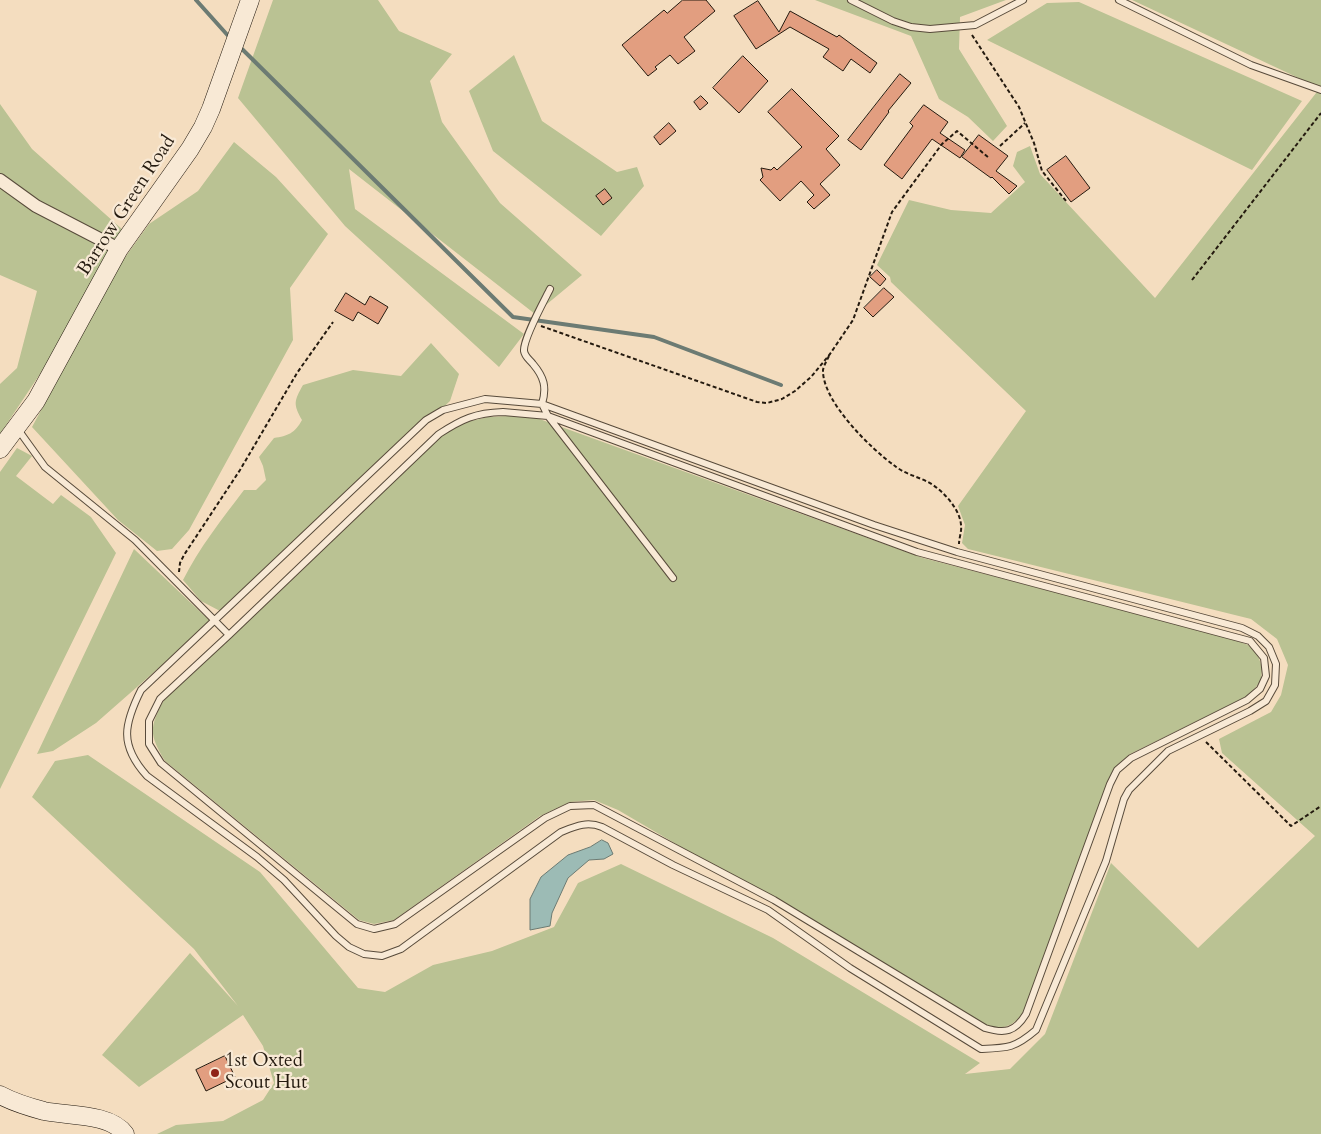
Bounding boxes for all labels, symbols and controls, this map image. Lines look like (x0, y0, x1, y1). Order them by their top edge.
street label: Barrow Green Road (73, 132, 181, 280)
place label: 1st Oxted Scout Hut (225, 1051, 307, 1095)
marker: 1st Oxted Scout Hut (209, 1067, 221, 1079)

